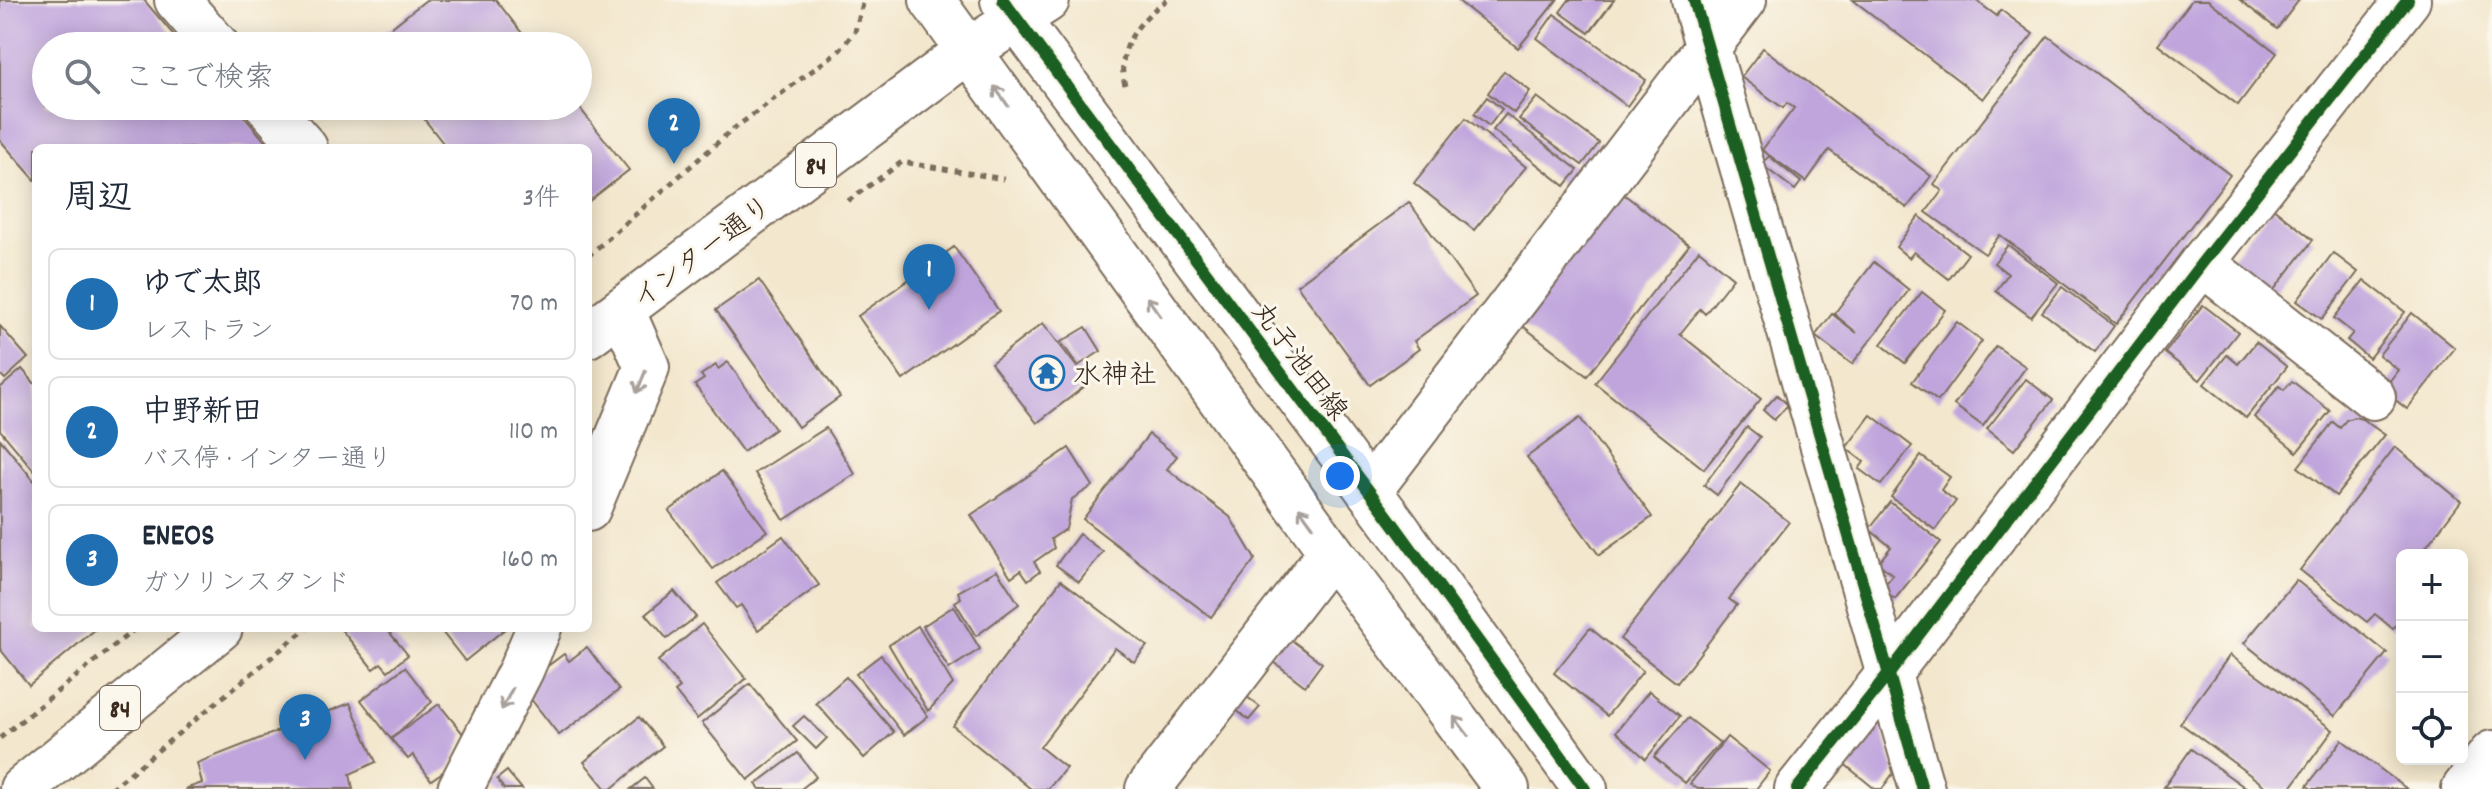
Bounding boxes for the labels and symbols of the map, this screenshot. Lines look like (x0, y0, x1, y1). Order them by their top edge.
one-way arrow (993, 86, 1010, 107)
pin: 2 (648, 98, 700, 164)
road number: 84 (796, 143, 836, 187)
street label: インター通り (625, 189, 783, 321)
pin: 1 (903, 244, 955, 310)
street label: 丸子池田線 (1239, 295, 1355, 431)
one-way arrow (1145, 296, 1162, 318)
temple icon: 水神社 (1028, 354, 1066, 392)
place label: 水神社 (1073, 358, 1157, 398)
one-way arrow (632, 369, 647, 394)
your location (1320, 456, 1360, 496)
one-way arrow (1298, 507, 1314, 529)
road number: 84 (100, 686, 140, 730)
one-way arrow (498, 686, 514, 710)
pin: 3 (279, 694, 331, 760)
one-way arrow (1452, 716, 1469, 738)

